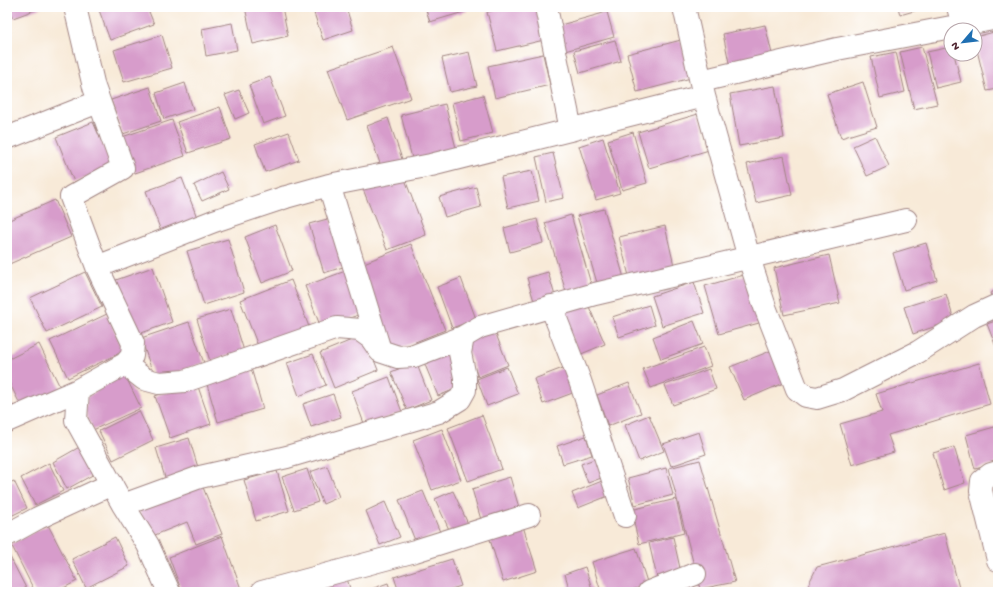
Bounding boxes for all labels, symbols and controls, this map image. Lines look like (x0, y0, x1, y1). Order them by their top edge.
north arrow (943, 22, 983, 62)
text: N (949, 40, 963, 52)

